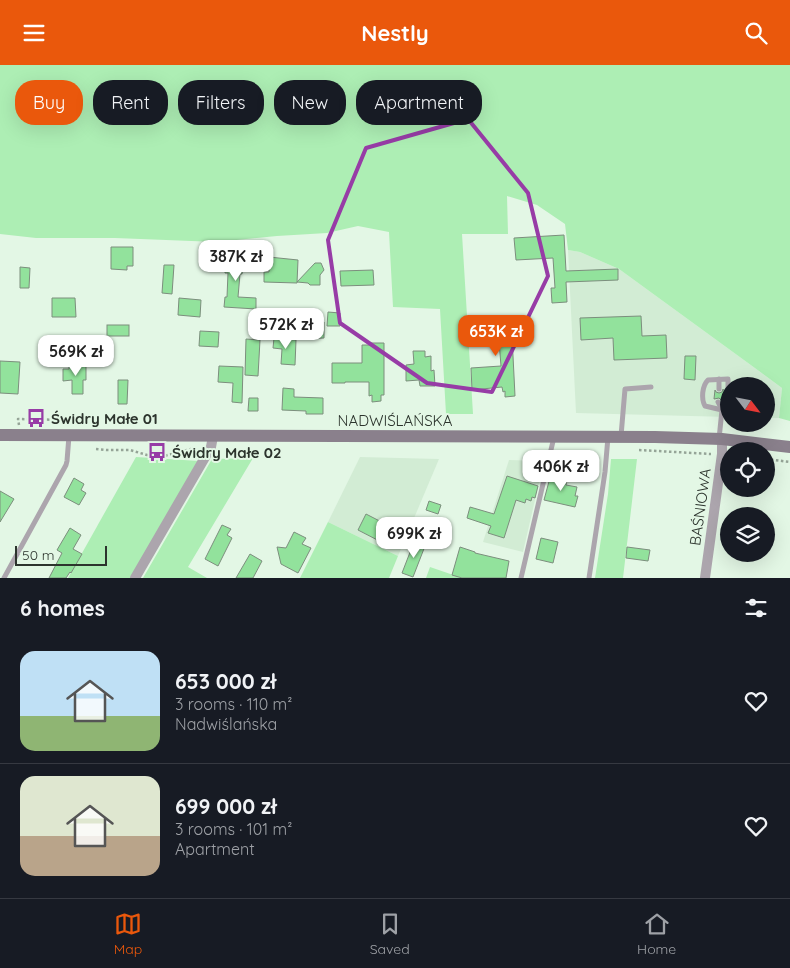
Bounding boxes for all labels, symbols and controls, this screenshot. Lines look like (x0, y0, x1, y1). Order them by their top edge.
icon: menu (20, 19, 48, 47)
text: Nestly (361, 19, 429, 47)
icon: search (742, 19, 770, 47)
chip: Buy (15, 80, 83, 125)
chip: Rent (93, 80, 168, 125)
chip: Filters (178, 80, 264, 125)
chip: New (274, 80, 346, 125)
chip: Apartment (356, 80, 482, 125)
pin: 387K zł (190, 239, 282, 282)
text: 387K zł (209, 246, 263, 266)
pin: 572K zł (240, 307, 332, 350)
text: 572K zł (259, 314, 313, 334)
pin: 653K zł (450, 315, 542, 357)
text: 653K zł (469, 321, 523, 341)
pin: 569K zł (30, 335, 122, 377)
text: 569K zł (49, 341, 103, 361)
north arrow (720, 377, 775, 433)
map controls (720, 377, 775, 562)
bus stop icon: Świdry Małe 01 (25, 407, 47, 429)
place label: Świdry Małe 01 (51, 409, 158, 428)
street label: NADWIŚLAŃSKA (338, 411, 453, 430)
bus stop icon: Świdry Małe 02 (146, 441, 168, 463)
button: locate (720, 442, 775, 497)
place label: Świdry Małe 02 (172, 443, 282, 462)
pin: 406K zł (515, 449, 607, 492)
text: 406K zł (533, 456, 589, 476)
street label: BAŚNIOWA (685, 467, 715, 547)
button: layers (720, 507, 775, 562)
pin: 699K zł (368, 517, 460, 559)
text: 699K zł (387, 523, 441, 543)
scale bar (15, 543, 108, 566)
text: 50 m (22, 546, 55, 564)
icon: filters (742, 594, 770, 622)
text: 6 homes (20, 595, 105, 621)
text: 653 000 zł (175, 668, 276, 694)
icon: home (60, 671, 120, 731)
icon: heart (742, 687, 770, 715)
text: 3 rooms · 110 m² (175, 694, 292, 714)
text: Nadwiślańska (175, 714, 277, 734)
text: 699 000 zł (175, 793, 277, 819)
icon: home (60, 796, 120, 856)
icon: heart (742, 812, 770, 840)
text: 3 rooms · 101 m² (175, 819, 292, 839)
text: Apartment (175, 839, 255, 859)
tab: Map (114, 910, 142, 958)
tab: Saved (370, 910, 410, 958)
tab: Home (637, 910, 676, 958)

